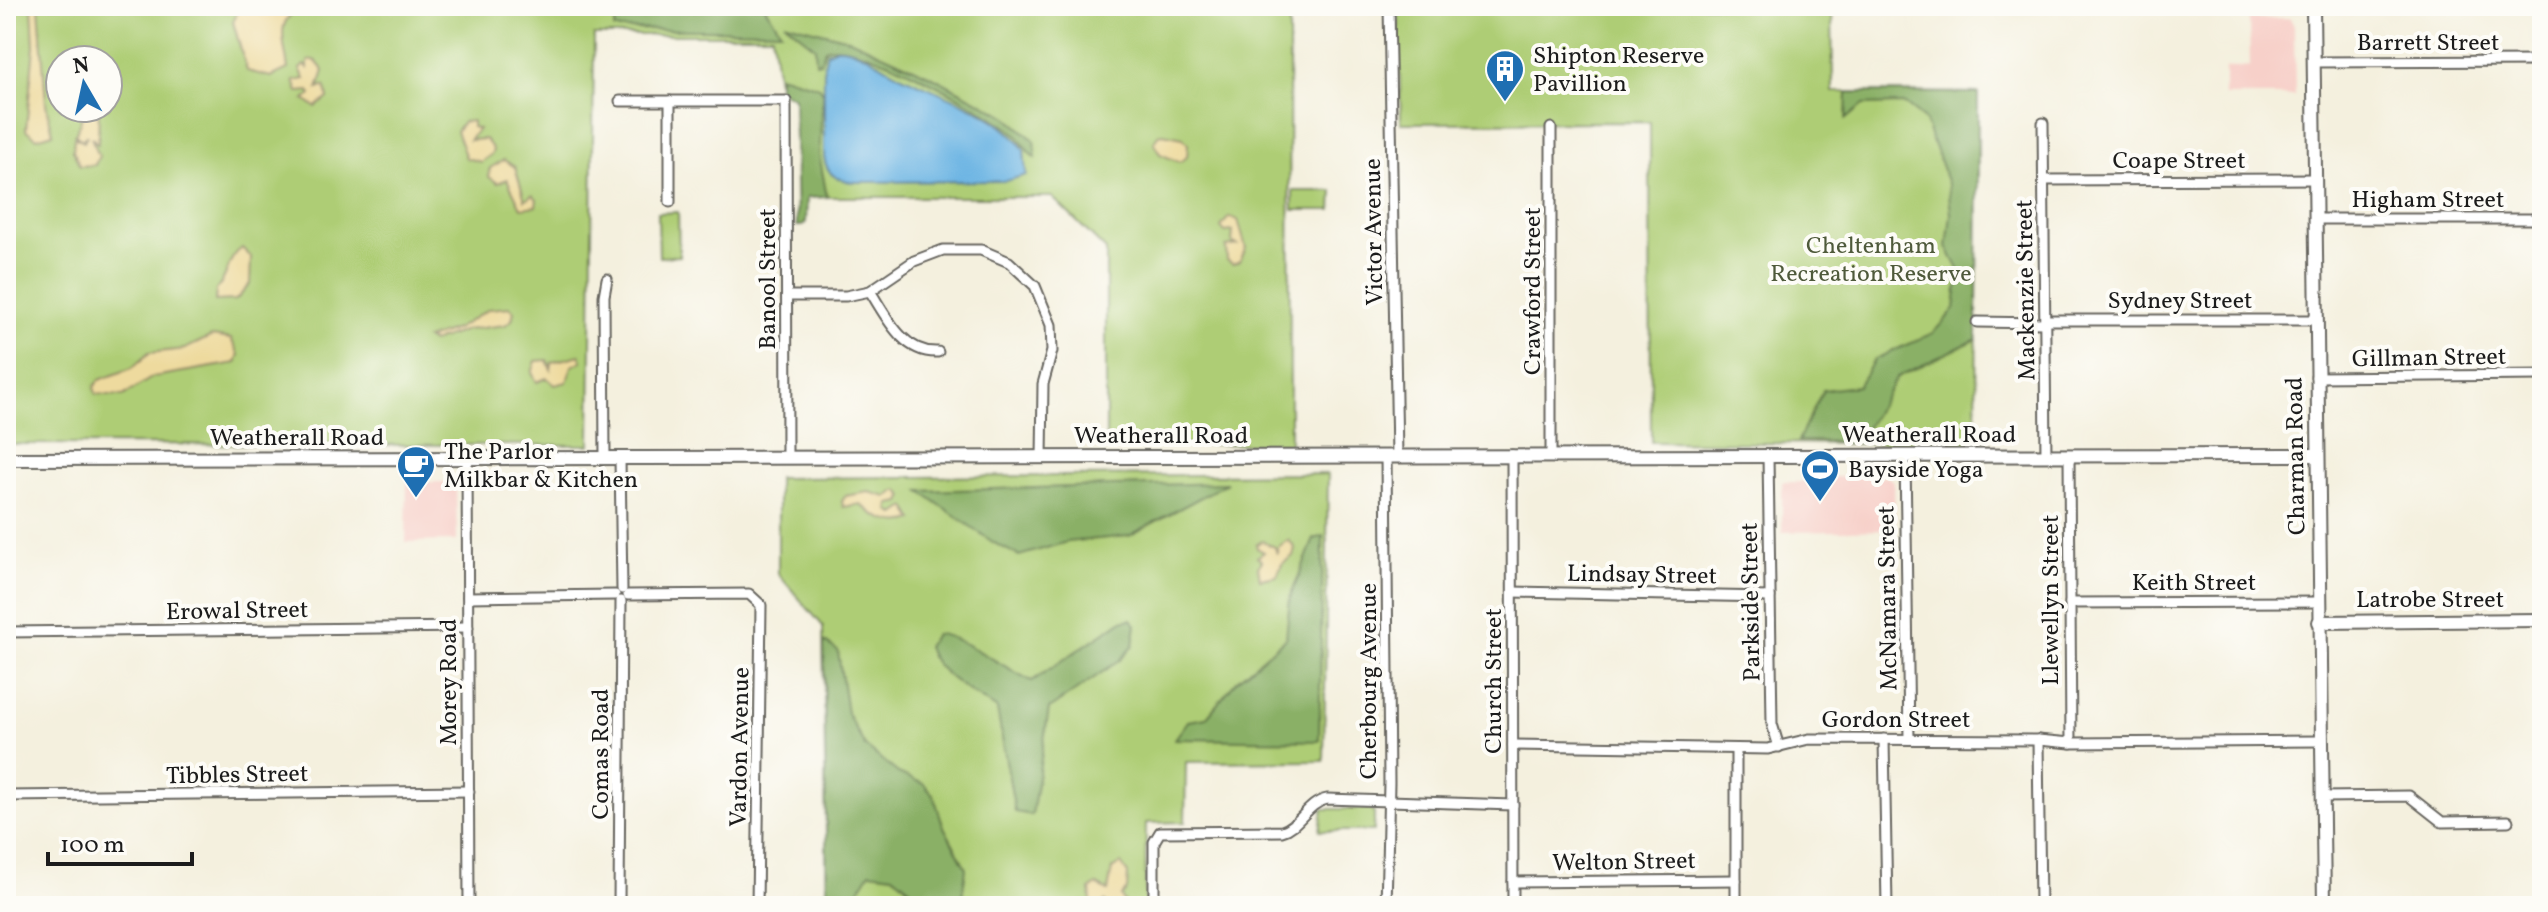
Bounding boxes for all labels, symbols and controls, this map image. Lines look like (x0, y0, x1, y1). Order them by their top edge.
street label: Barrett Street (2357, 27, 2499, 61)
place label: Shipton Reserve Pavillion (1533, 40, 1704, 102)
north arrow (44, 44, 124, 124)
building icon: Shipton Reserve Pavillion (1484, 48, 1526, 103)
text: N (71, 50, 92, 83)
street label: Coape Street (2112, 145, 2246, 179)
street label: Victor Avenue (1357, 158, 1393, 306)
street label: Higham Street (2352, 184, 2504, 218)
street label: Mackenzie Street (2008, 199, 2046, 381)
street label: Crawford Street (1517, 207, 1551, 375)
street label: Banool Street (752, 208, 786, 350)
park label: Cheltenham Recreation Reserve (1770, 230, 1972, 292)
street label: Sydney Street (2108, 285, 2252, 319)
street label: Gillman Street (2352, 341, 2506, 377)
street label: Charman Road (2279, 376, 2315, 535)
street label: Weatherall Road (1842, 419, 2016, 453)
street label: Weatherall Road (1074, 420, 1248, 454)
street label: Weatherall Road (210, 422, 384, 456)
place label: The Parlor Milkbar & Kitchen (444, 436, 638, 498)
cafe icon: The Parlor Milkbar & Kitchen (395, 444, 437, 499)
sports icon: Bayside Yoga (1799, 448, 1841, 503)
place label: Bayside Yoga (1848, 454, 1984, 488)
street label: McNamara Street (1870, 505, 1908, 691)
street label: Llewellyn Street (2035, 515, 2069, 685)
street label: Parkside Street (1734, 522, 1770, 682)
street label: Lindsay Street (1567, 558, 1717, 594)
street label: Keith Street (2132, 567, 2256, 601)
street label: Cherbourg Avenue (1353, 583, 1387, 779)
street label: Latrobe Street (2356, 584, 2504, 618)
street label: Erowal Street (166, 594, 309, 630)
street label: Church Street (1478, 608, 1512, 754)
street label: Morey Road (433, 618, 467, 746)
street label: Vardon Avenue (723, 667, 759, 827)
street label: Comas Road (585, 689, 619, 819)
street label: Gordon Street (1822, 704, 1970, 738)
street label: Tibbles Street (166, 758, 309, 794)
scale bar (48, 816, 192, 866)
text: 100 m (60, 829, 125, 863)
street label: Welton Street (1552, 845, 1696, 881)

